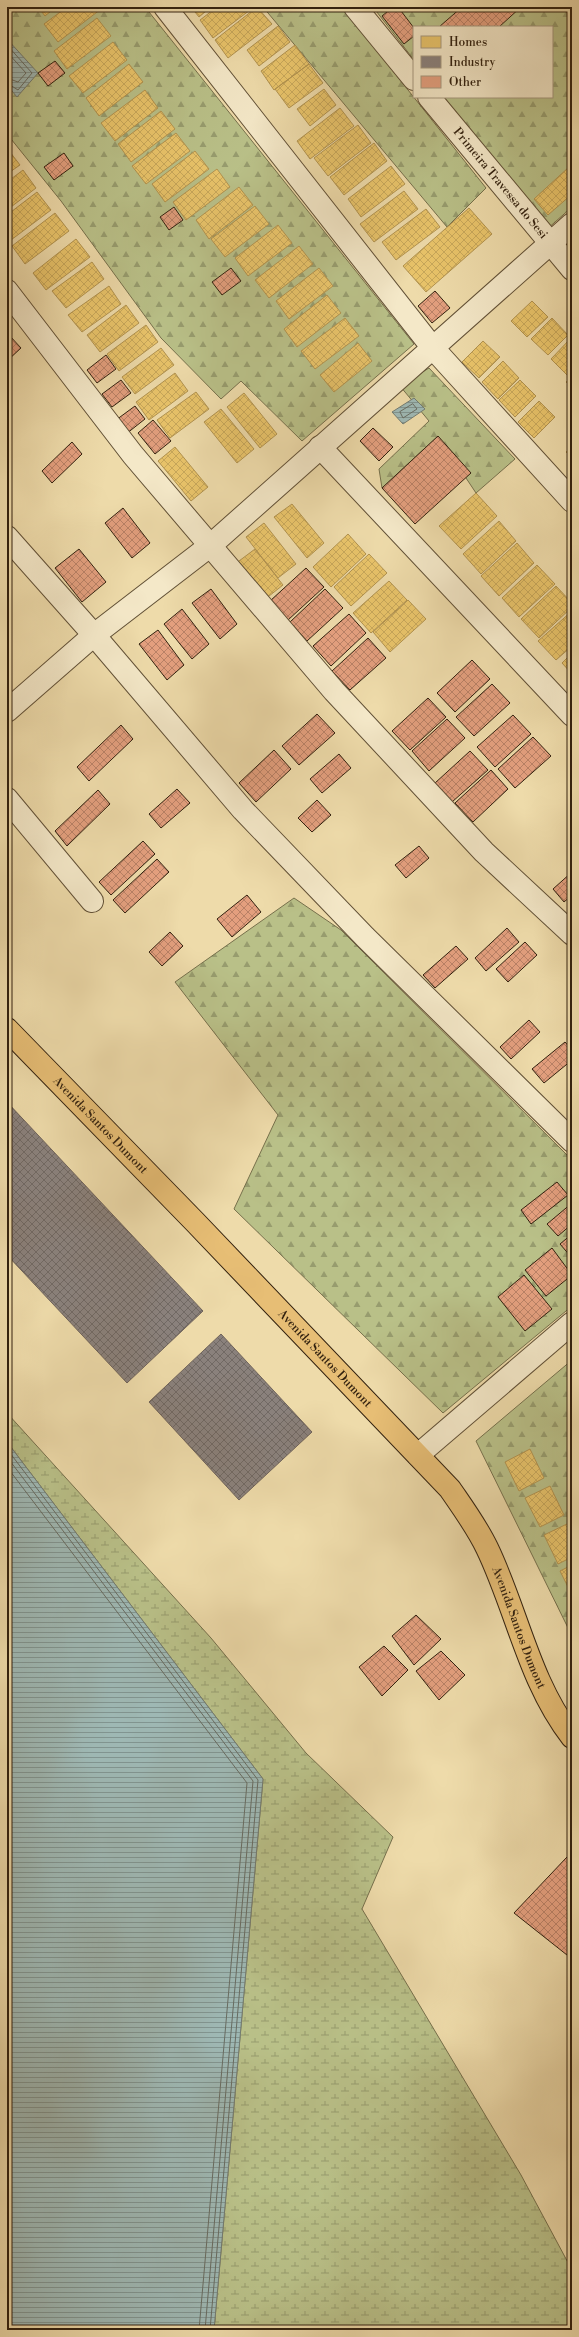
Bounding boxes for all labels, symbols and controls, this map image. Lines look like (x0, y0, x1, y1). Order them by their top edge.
legend (413, 26, 553, 98)
text: Homes (449, 35, 487, 50)
text: Industry (449, 55, 496, 70)
text: Other (449, 75, 481, 90)
street label: Primeira Travessa do Sesi (450, 125, 551, 242)
street label: Avenida Santos Dumont (49, 1073, 151, 1178)
street label: Avenida Santos Dumont (274, 1306, 376, 1411)
street label: Avenida Santos Dumont (488, 1563, 549, 1692)

